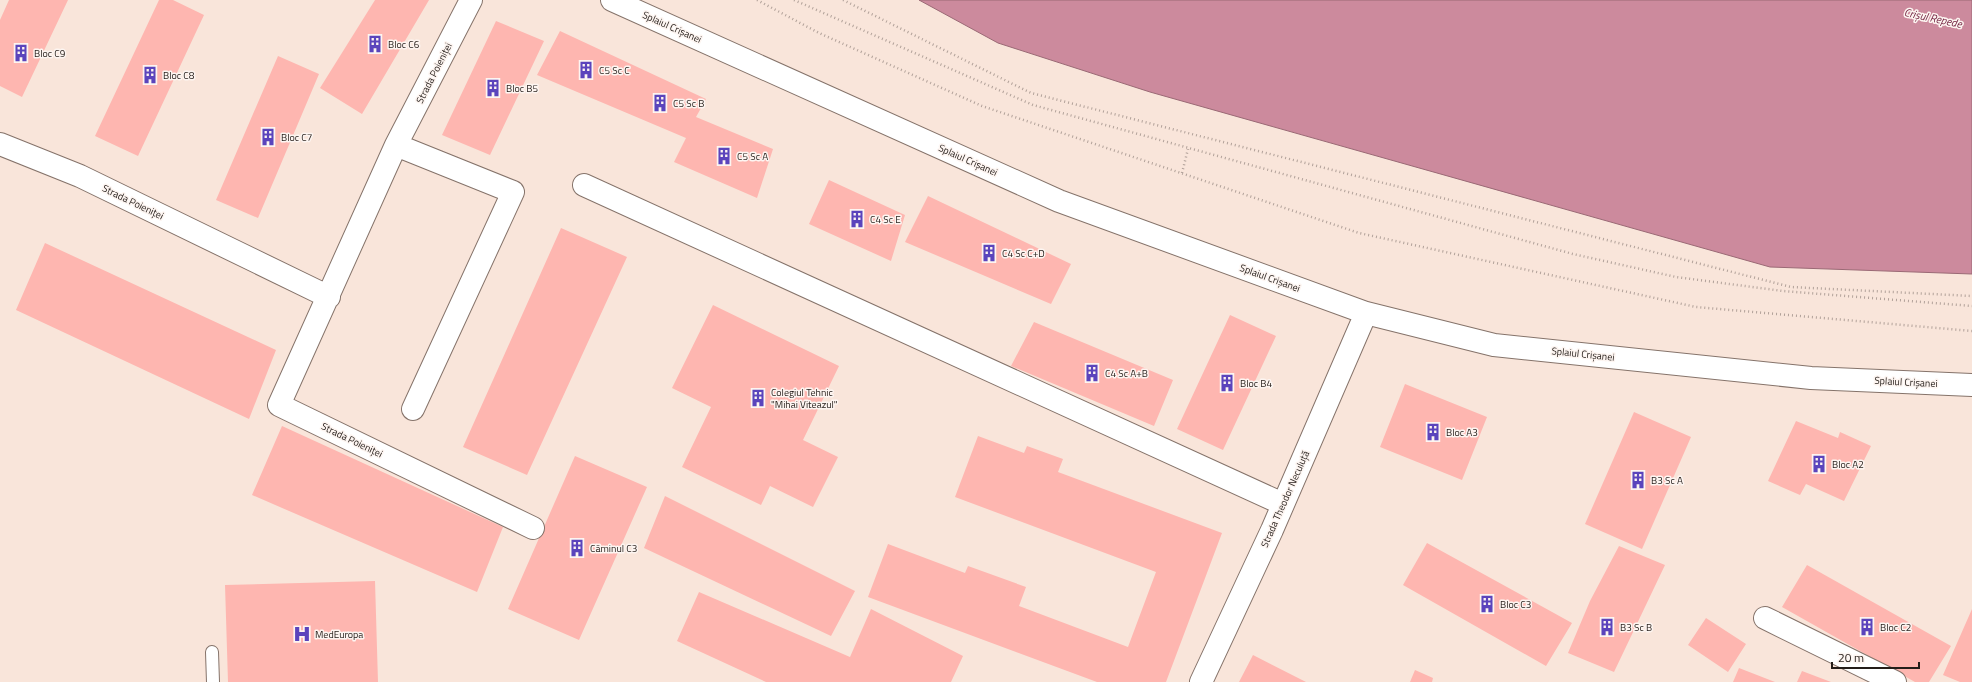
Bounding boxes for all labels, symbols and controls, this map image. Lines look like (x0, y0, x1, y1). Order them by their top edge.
water label: Crișul Repede (1903, 4, 1964, 32)
street label: Splaiul Crișanei (640, 7, 704, 47)
building icon: Bloc C6 (365, 34, 385, 54)
place label: Bloc C6 (388, 37, 420, 52)
street label: Strada Poieniței (412, 40, 456, 106)
building icon: Bloc C9 (11, 43, 31, 63)
place label: Bloc C9 (34, 46, 66, 61)
building icon: C5 Sc C (576, 60, 596, 80)
place label: C5 Sc C (599, 63, 630, 78)
building icon: Bloc C8 (140, 65, 160, 85)
place label: Bloc C8 (163, 68, 195, 83)
building icon: Bloc B5 (483, 78, 503, 98)
place label: Bloc B5 (506, 81, 538, 96)
building icon: C5 Sc B (650, 93, 670, 113)
place label: C5 Sc B (673, 96, 704, 111)
building icon: Bloc C7 (258, 127, 278, 147)
place label: Bloc C7 (281, 130, 312, 145)
street label: Splaiul Crișanei (936, 140, 1000, 180)
building icon: C5 Sc A (714, 146, 734, 166)
place label: C5 Sc A (737, 149, 768, 164)
street label: Strada Poieniței (100, 181, 166, 223)
building icon: C4 Sc E (847, 209, 867, 229)
place label: C4 Sc E (870, 212, 901, 227)
building icon: C4 Sc C+D (979, 243, 999, 263)
place label: C4 Sc C+D (1002, 246, 1045, 261)
street label: Splaiul Crișanei (1238, 260, 1302, 296)
street label: Splaiul Crișanei (1551, 343, 1615, 365)
building icon: C4 Sc A+B (1082, 363, 1102, 383)
place label: C4 Sc A+B (1105, 366, 1148, 381)
building icon: Bloc B4 (1217, 373, 1237, 393)
street label: Splaiul Crișanei (1874, 373, 1938, 391)
place label: Bloc B4 (1240, 376, 1272, 391)
place label: Colegiul Tehnic "Mihai Viteazul" (771, 385, 838, 412)
building icon: Colegiul Tehnic "Mihai Viteazul" (748, 388, 768, 408)
street label: Strada Poieniței (319, 419, 385, 461)
building icon: Bloc A3 (1423, 422, 1443, 442)
place label: Bloc A3 (1446, 425, 1478, 440)
street label: Strada Theodor Neculuță (1257, 448, 1313, 550)
building icon: Bloc A2 (1809, 454, 1829, 474)
place label: Bloc A2 (1832, 457, 1864, 472)
building icon: B3 Sc A (1628, 470, 1648, 490)
place label: B3 Sc A (1651, 473, 1683, 488)
building icon: Căminul C3 (567, 538, 587, 558)
place label: Căminul C3 (590, 541, 637, 556)
building icon: Bloc C3 (1477, 594, 1497, 614)
place label: Bloc C3 (1500, 597, 1531, 612)
building icon: B3 Sc B (1597, 617, 1617, 637)
building icon: Bloc C2 (1857, 617, 1877, 637)
place label: B3 Sc B (1620, 620, 1652, 635)
place label: Bloc C2 (1880, 620, 1911, 635)
hospital icon: MedEuropa (292, 624, 312, 644)
place label: MedEuropa (315, 627, 363, 642)
scale bar (1832, 644, 1919, 670)
text: 20 m (1838, 648, 1864, 667)

